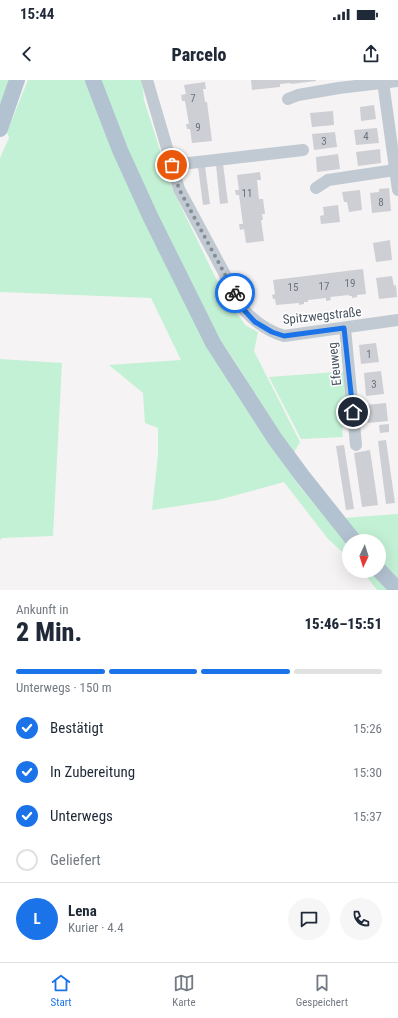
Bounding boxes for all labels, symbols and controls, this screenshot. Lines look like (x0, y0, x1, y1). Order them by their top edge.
text: 15:44 (20, 5, 54, 23)
icon: back (16, 43, 38, 65)
icon: share (360, 43, 382, 65)
text: Parcelo (171, 44, 227, 65)
house number: 7 (190, 92, 196, 105)
house number: 9 (195, 121, 201, 134)
house number: 4 (363, 130, 369, 143)
house number: 3 (321, 135, 327, 148)
pin (155, 148, 189, 182)
icon: bag (161, 154, 183, 176)
house number: 11 (242, 187, 252, 200)
house number: 8 (378, 196, 384, 209)
courier (215, 273, 255, 313)
house number: 19 (345, 277, 355, 290)
house number: 17 (319, 280, 329, 293)
house number: 15 (288, 281, 298, 294)
icon: bike (224, 282, 246, 304)
street label: Spitzwegstraße (282, 304, 362, 327)
street label: Efeuweg (325, 341, 344, 386)
house number: 1 (366, 348, 372, 361)
house number: 3 (371, 378, 377, 391)
pin (336, 395, 370, 429)
icon: home (342, 401, 364, 423)
north arrow (342, 534, 386, 578)
map controls (342, 534, 386, 578)
text: Ankunft in (16, 602, 68, 617)
text: 15:46–15:51 (304, 615, 382, 633)
text: 2 Min. (16, 617, 82, 647)
text: Unterwegs · 150 m (16, 680, 112, 695)
icon: check (16, 717, 38, 739)
text: Bestätigt (50, 719, 103, 737)
text: 15:26 (353, 721, 382, 736)
icon: check (16, 761, 38, 783)
text: In Zubereitung (50, 763, 135, 781)
text: 15:30 (353, 765, 382, 780)
icon: check (16, 805, 38, 827)
text: Unterwegs (50, 807, 113, 825)
text: 15:37 (353, 809, 382, 824)
text: Geliefert (50, 851, 101, 869)
button: chat (288, 898, 330, 940)
button: phone (340, 898, 382, 940)
text: Lena (68, 902, 97, 920)
text: L (33, 910, 41, 928)
text: Kurier · 4.4 (68, 920, 124, 935)
tab: Start (50, 972, 72, 1009)
tab: Karte (172, 972, 196, 1009)
tab: Gespeichert (296, 972, 348, 1009)

